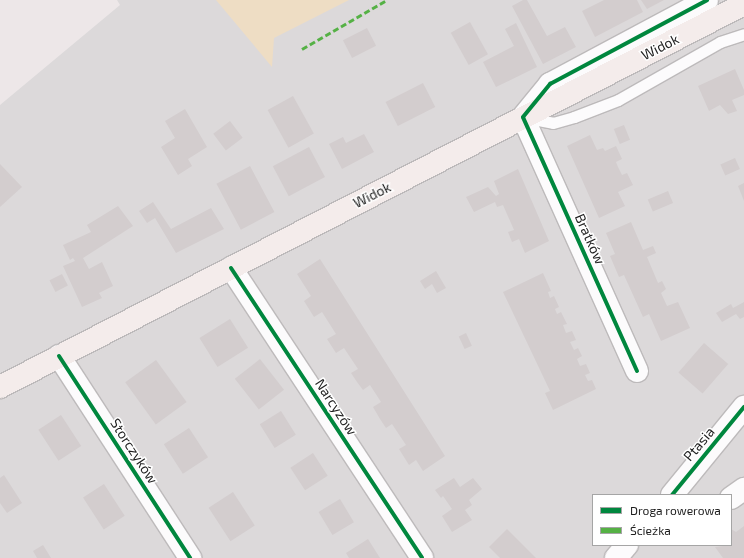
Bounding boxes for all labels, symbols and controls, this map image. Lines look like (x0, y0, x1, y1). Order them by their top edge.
street label: Widok (638, 30, 682, 64)
street label: Widok (350, 178, 394, 212)
street label: Bratków (571, 211, 609, 267)
street label: Narcyzów (312, 376, 360, 438)
street label: Storczyków (107, 415, 161, 487)
street label: Ptasia (680, 423, 718, 465)
legend (592, 494, 732, 546)
text: Droga rowerowa (630, 503, 721, 517)
text: Ścieżka (630, 523, 671, 537)

